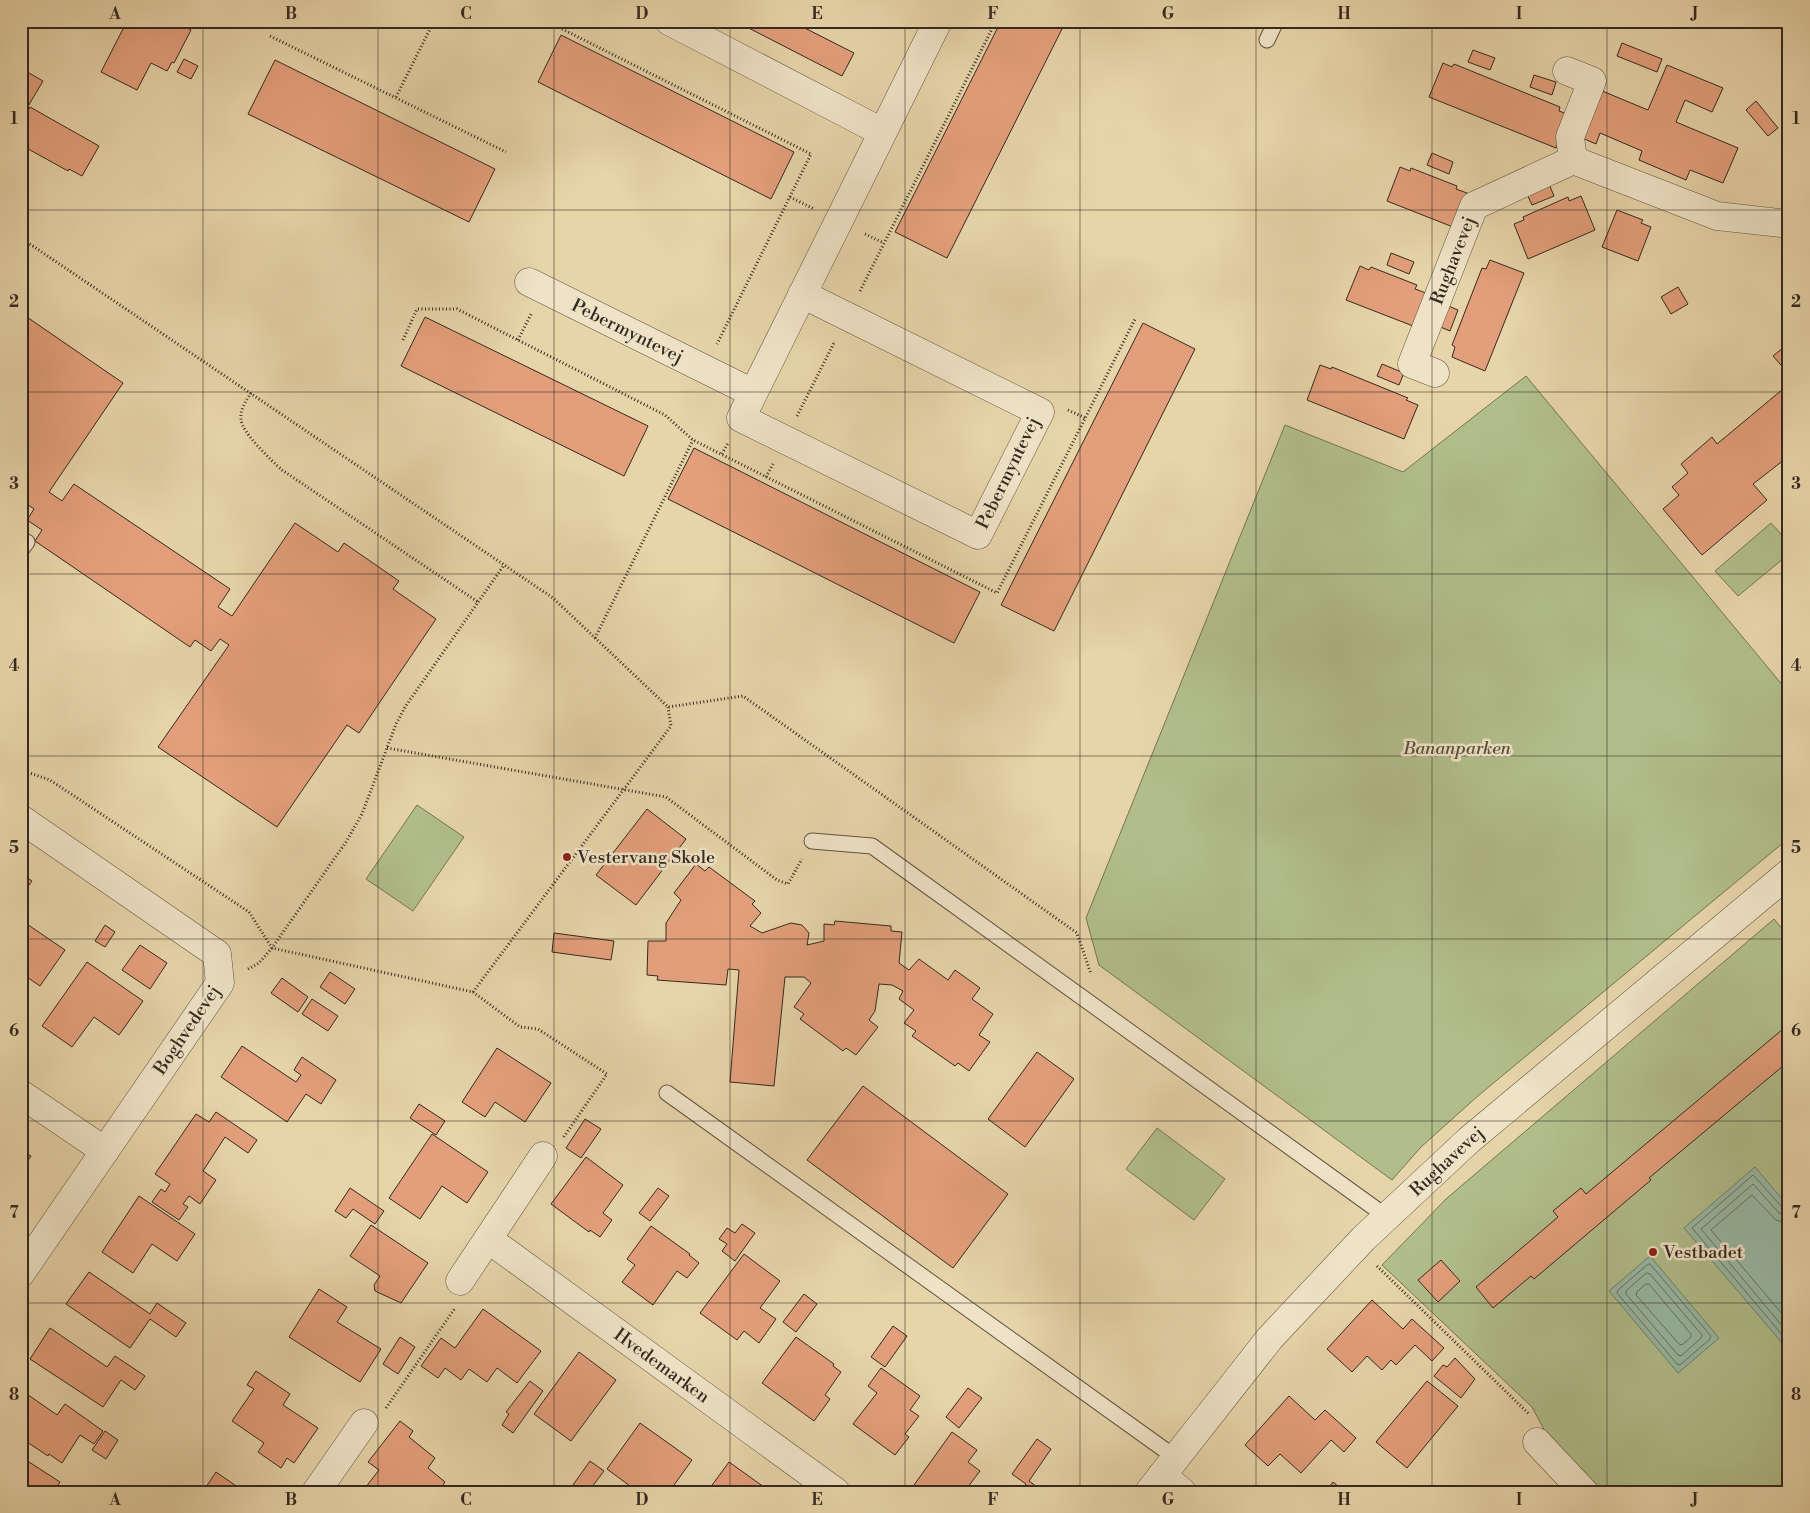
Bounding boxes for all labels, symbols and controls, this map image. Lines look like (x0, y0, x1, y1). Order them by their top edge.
text: A (108, 4, 121, 24)
text: B (285, 4, 297, 24)
text: C (460, 4, 472, 24)
text: D (636, 4, 649, 24)
text: E (811, 4, 823, 24)
text: F (987, 4, 999, 24)
text: G (1162, 4, 1175, 24)
text: H (1337, 4, 1351, 24)
text: I (1516, 4, 1522, 24)
text: J (1690, 4, 1698, 24)
text: 1 (10, 109, 18, 129)
text: 1 (1792, 109, 1800, 129)
street label: Rughavevej (1425, 213, 1480, 308)
text: 2 (9, 292, 19, 312)
text: 2 (1791, 292, 1801, 312)
street label: Pebermyntevej (568, 293, 687, 368)
street label: Pebermyntevej (971, 413, 1045, 533)
text: 3 (9, 474, 19, 494)
text: 3 (1791, 474, 1801, 494)
text: 4 (9, 656, 20, 676)
text: 4 (1791, 656, 1802, 676)
park label: Bananparken (1402, 737, 1512, 760)
text: 5 (9, 838, 19, 858)
text: 5 (1791, 838, 1801, 858)
place label: Vestervang Skole (576, 846, 715, 869)
marker: Vestervang Skole (561, 851, 573, 863)
street label: Boghvedevej (148, 981, 225, 1080)
text: 6 (9, 1021, 19, 1041)
text: 6 (1791, 1021, 1801, 1041)
street label: Rughavevej (1405, 1121, 1489, 1201)
text: 7 (9, 1203, 19, 1223)
text: 7 (1791, 1203, 1801, 1223)
place label: Vestbadet (1662, 1241, 1744, 1264)
marker: Vestbadet (1647, 1246, 1659, 1258)
street label: Hvedemarken (609, 1323, 715, 1408)
text: 8 (9, 1385, 19, 1405)
text: 8 (1791, 1385, 1801, 1405)
text: A (108, 1490, 121, 1510)
text: B (285, 1490, 297, 1510)
text: C (460, 1490, 472, 1510)
text: D (636, 1490, 649, 1510)
text: E (811, 1490, 823, 1510)
text: F (987, 1490, 999, 1510)
text: G (1162, 1490, 1175, 1510)
text: H (1337, 1490, 1351, 1510)
text: I (1516, 1490, 1522, 1510)
text: J (1690, 1490, 1698, 1510)

